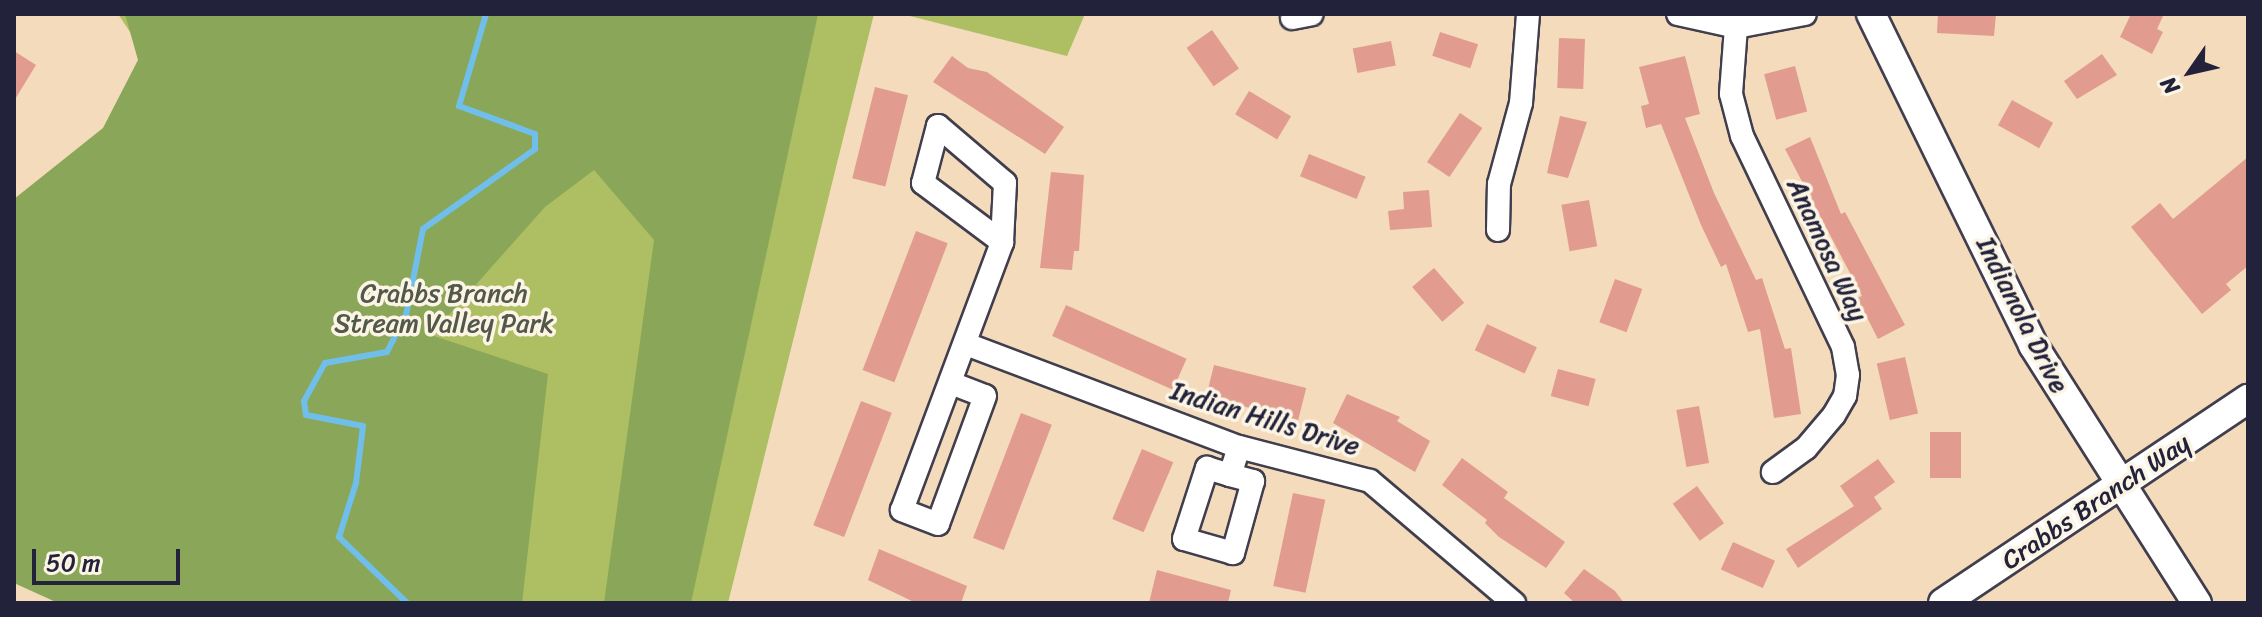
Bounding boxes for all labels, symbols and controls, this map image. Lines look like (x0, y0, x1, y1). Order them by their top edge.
north arrow (2150, 32, 2230, 112)
text: N (2149, 68, 2190, 103)
street label: Anamosa Way (1780, 173, 1874, 327)
street label: Indianola Drive (1969, 232, 2075, 398)
park label: Crabbs Branch Stream Valley Park (334, 278, 554, 340)
street label: Indian Hills Drive (1167, 375, 1363, 463)
street label: Crabbs Branch Way (1996, 427, 2196, 577)
scale bar (36, 533, 184, 583)
text: 50 m (46, 542, 101, 584)

